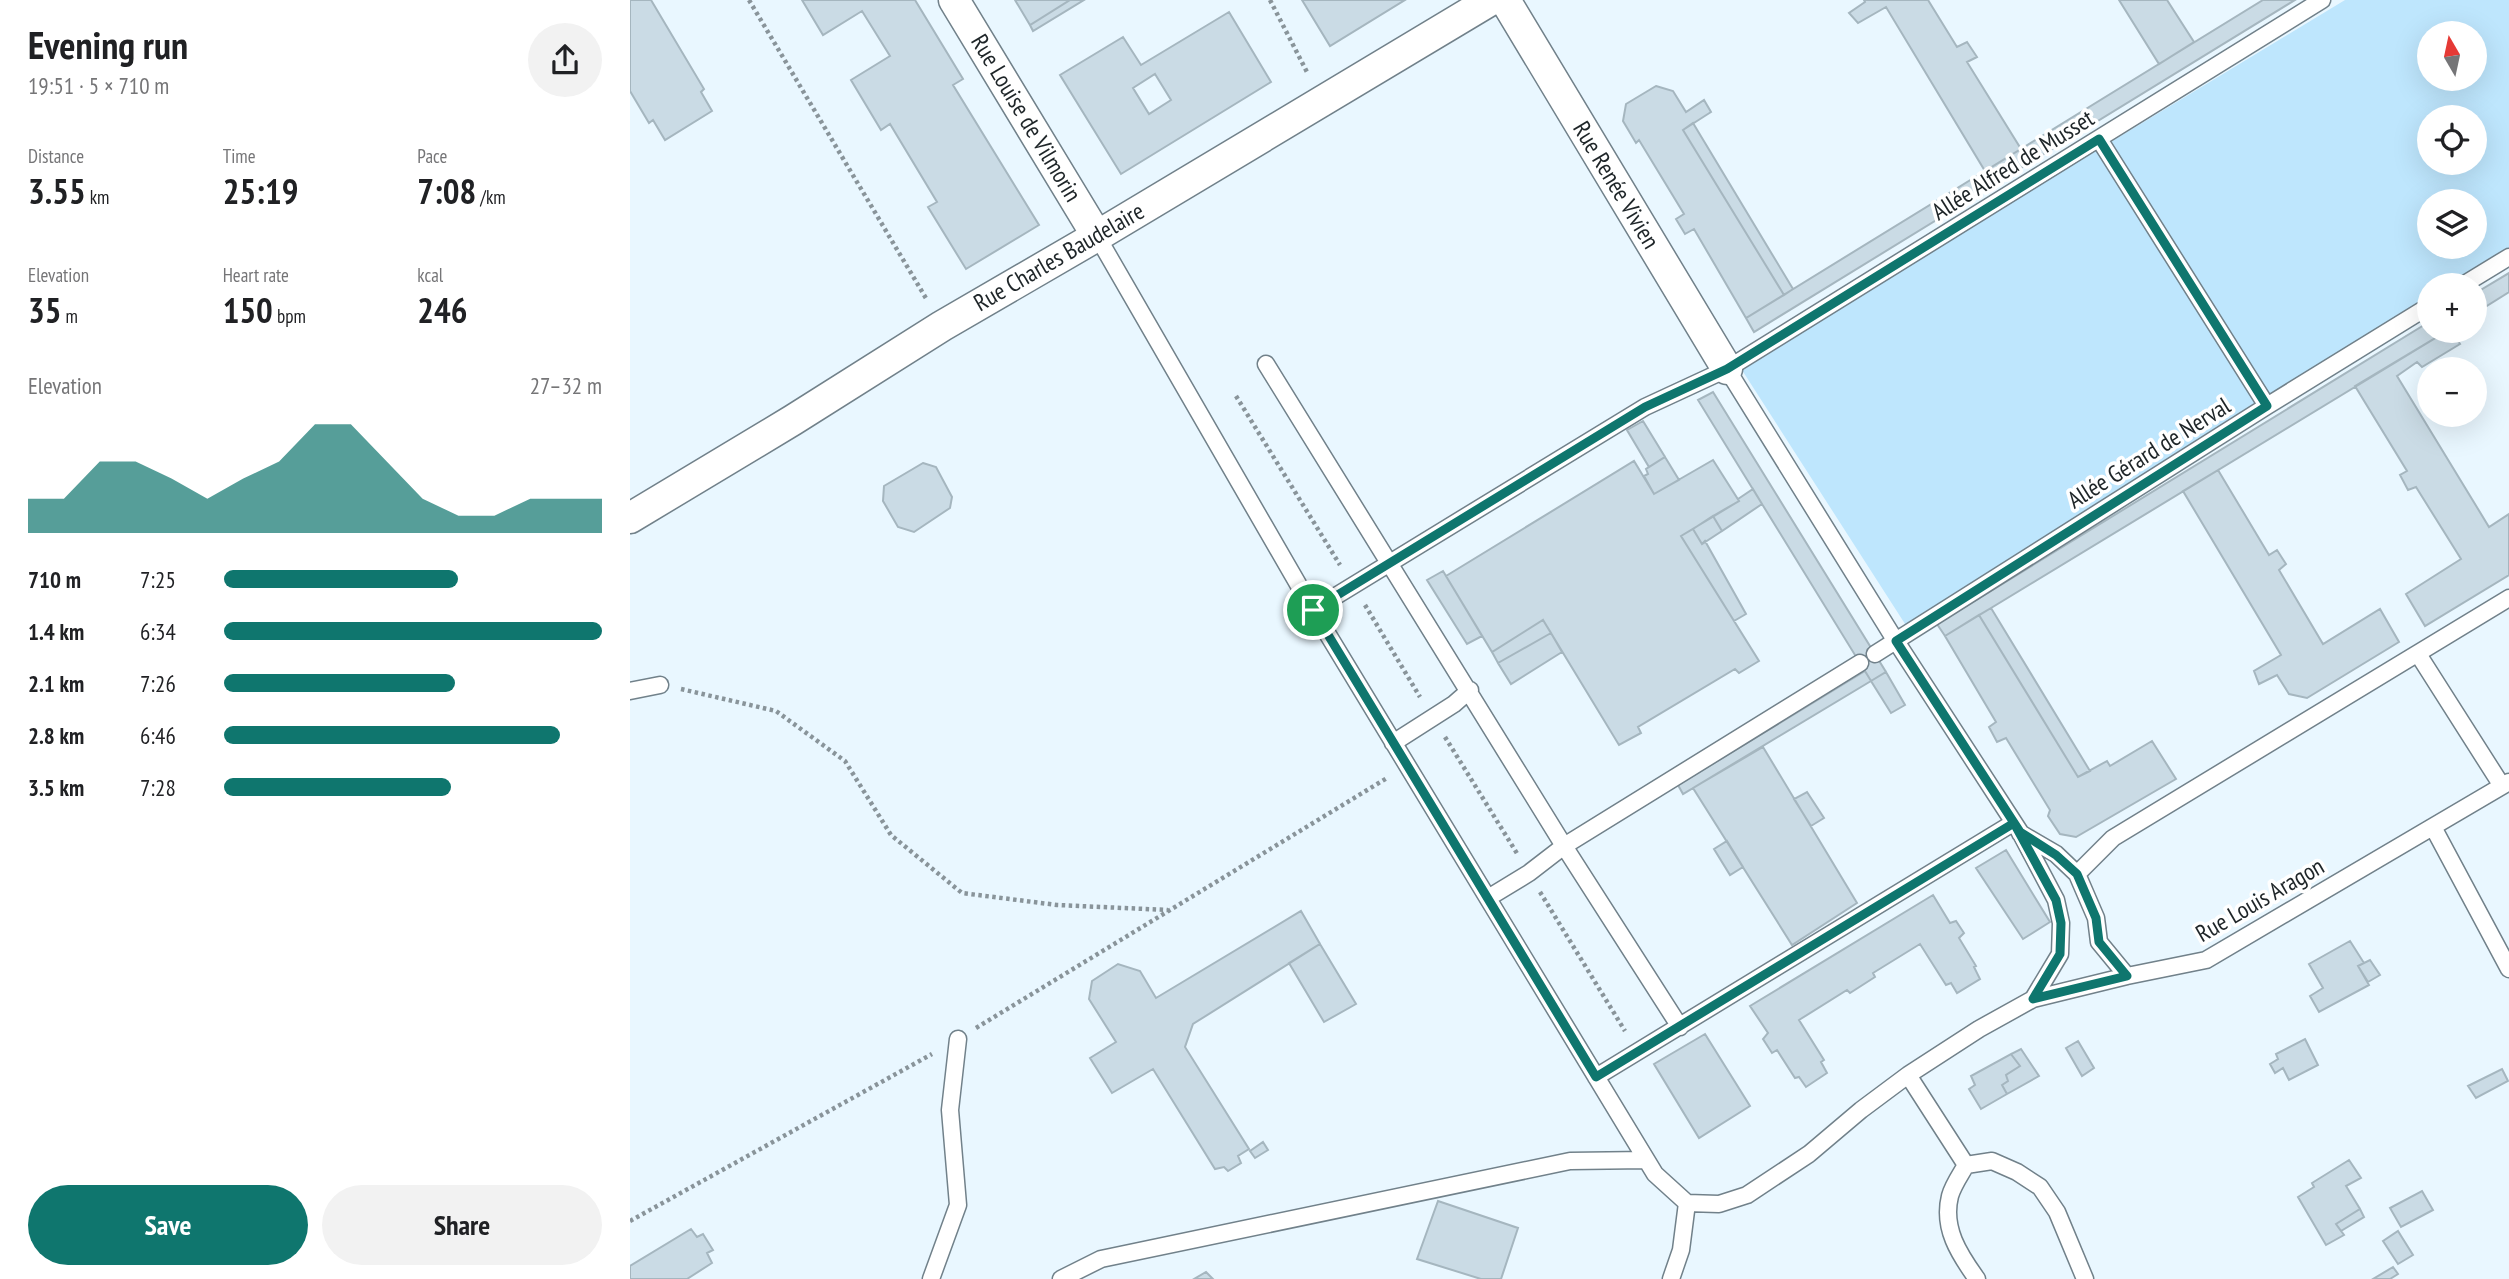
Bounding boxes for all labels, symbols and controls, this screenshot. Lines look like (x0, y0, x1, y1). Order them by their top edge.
text: Evening run (28, 20, 188, 69)
north arrow (2417, 21, 2487, 91)
map controls (2417, 21, 2487, 427)
button: share (528, 23, 602, 97)
street label: Rue Louise de Vilmorin (964, 28, 1089, 207)
text: 19:51 · 5 × 710 m (28, 71, 169, 100)
street label: Allée Alfred de Musset (1926, 102, 2100, 227)
button: locate (2417, 105, 2487, 175)
street label: Rue Renée Vivien (1566, 115, 1667, 254)
text: Distance (28, 144, 84, 168)
text: Time (223, 144, 256, 168)
text: Pace (417, 144, 447, 168)
text: 3.55 (28, 168, 86, 214)
text: 25:19 (223, 168, 298, 214)
text: 7:08 (417, 168, 476, 214)
text: km (86, 185, 109, 209)
text: /km (476, 185, 506, 209)
button: layers (2417, 189, 2487, 259)
street label: Rue Charles Baudelaire (968, 195, 1150, 318)
text: Elevation (28, 263, 89, 287)
text: Heart rate (223, 263, 289, 287)
text: kcal (417, 263, 443, 287)
button: + (2417, 273, 2487, 343)
text: 35 (28, 287, 61, 333)
text: 150 (223, 287, 273, 333)
text: 246 (417, 287, 468, 333)
text: m (61, 304, 78, 328)
text: bpm (273, 304, 306, 328)
button: − (2417, 357, 2487, 427)
text: Elevation (28, 371, 102, 400)
text: 27–32 m (530, 371, 602, 400)
street label: Allée Gérard de Nerval (2061, 390, 2236, 515)
text: 710 m (28, 565, 81, 594)
text: 7:25 (140, 565, 176, 594)
pin (1283, 580, 1343, 640)
icon: arrive (1294, 591, 1332, 629)
text: 1.4 km (28, 617, 84, 646)
text: 6:34 (140, 617, 176, 646)
text: 2.1 km (28, 669, 84, 698)
text: 7:26 (140, 669, 176, 698)
text: 2.8 km (28, 721, 84, 750)
text: 6:46 (140, 721, 176, 750)
text: 3.5 km (28, 773, 84, 802)
text: 7:28 (140, 773, 176, 802)
street label: Rue Louis Aragon (2190, 850, 2330, 949)
button: Save (28, 1185, 308, 1265)
button: Share (322, 1185, 602, 1265)

